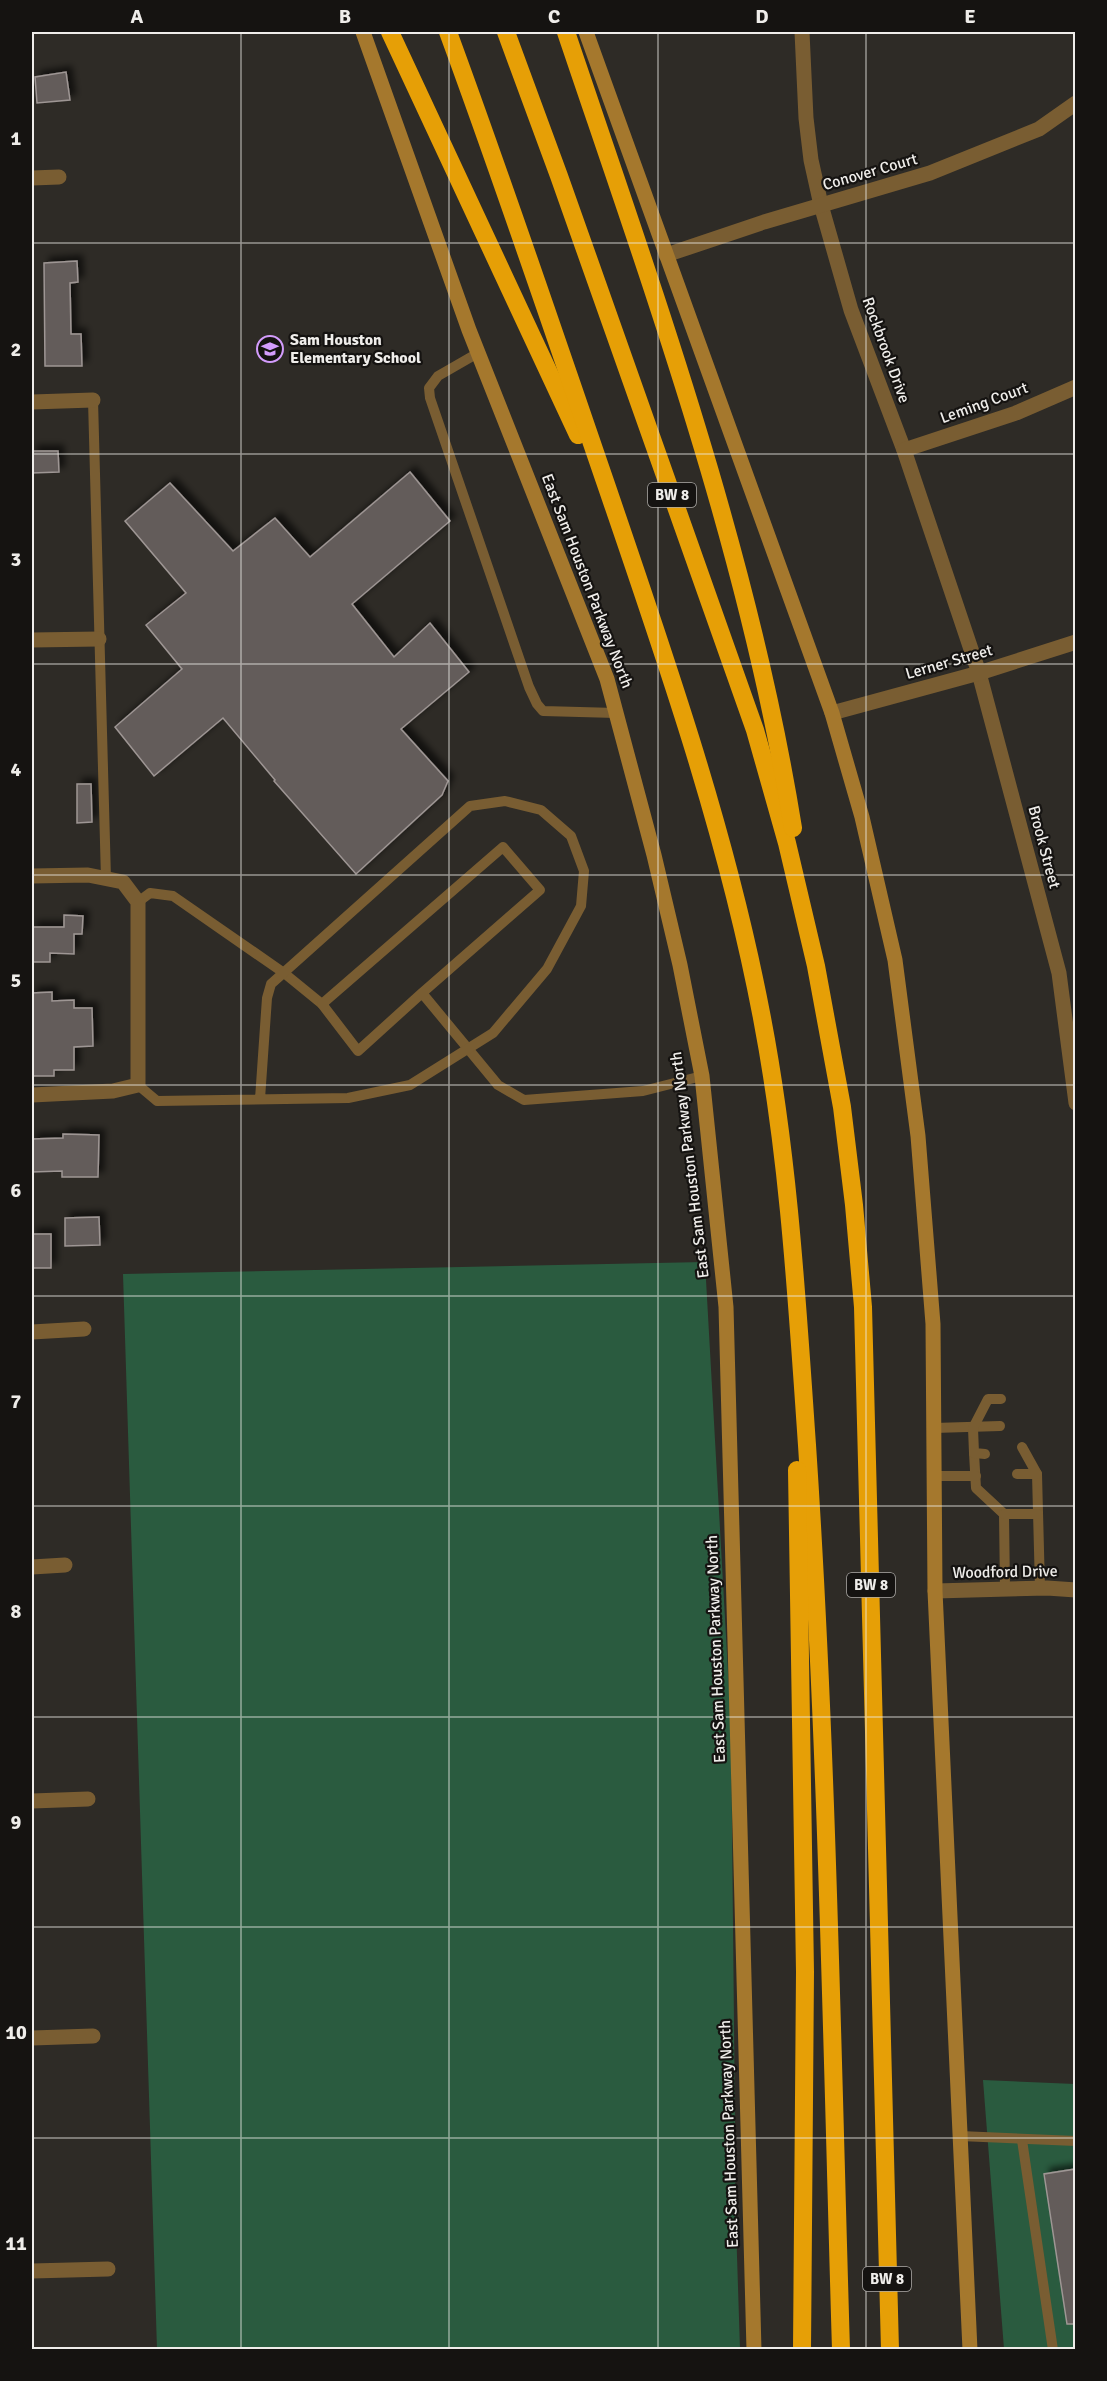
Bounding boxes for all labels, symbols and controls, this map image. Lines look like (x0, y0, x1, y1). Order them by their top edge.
text: A (131, 4, 144, 29)
text: B (339, 4, 351, 29)
text: C (548, 4, 560, 29)
text: D (755, 4, 769, 29)
text: E (964, 4, 976, 29)
text: 1 (11, 126, 22, 151)
street label: Conover Court (820, 149, 920, 195)
street label: Rockbrook Drive (858, 294, 914, 406)
place label: Sam Houston Elementary School (290, 330, 421, 368)
school or university icon: Sam Houston Elementary School (255, 334, 285, 364)
text: 2 (11, 337, 21, 362)
street label: Leming Court (937, 378, 1031, 428)
street label: East Sam Houston Parkway North (537, 471, 637, 691)
road number: BW 8 (648, 483, 696, 507)
text: 3 (11, 547, 21, 572)
street label: Lerner Street (903, 640, 995, 684)
text: 4 (11, 757, 22, 782)
street label: Brook Street (1023, 803, 1065, 891)
text: 5 (11, 968, 21, 993)
street label: East Sam Houston Parkway North (666, 1051, 714, 1279)
text: 6 (11, 1178, 22, 1203)
text: 7 (11, 1389, 22, 1414)
street label: East Sam Houston Parkway North (702, 1535, 730, 1763)
street label: Woodford Drive (952, 1561, 1058, 1583)
road number: BW 8 (847, 1573, 895, 1597)
text: 8 (11, 1599, 22, 1624)
text: 9 (11, 1810, 22, 1835)
text: 10 (5, 2020, 27, 2045)
street label: East Sam Houston Parkway North (715, 2020, 743, 2248)
text: 11 (5, 2231, 27, 2256)
road number: BW 8 (863, 2267, 911, 2291)

